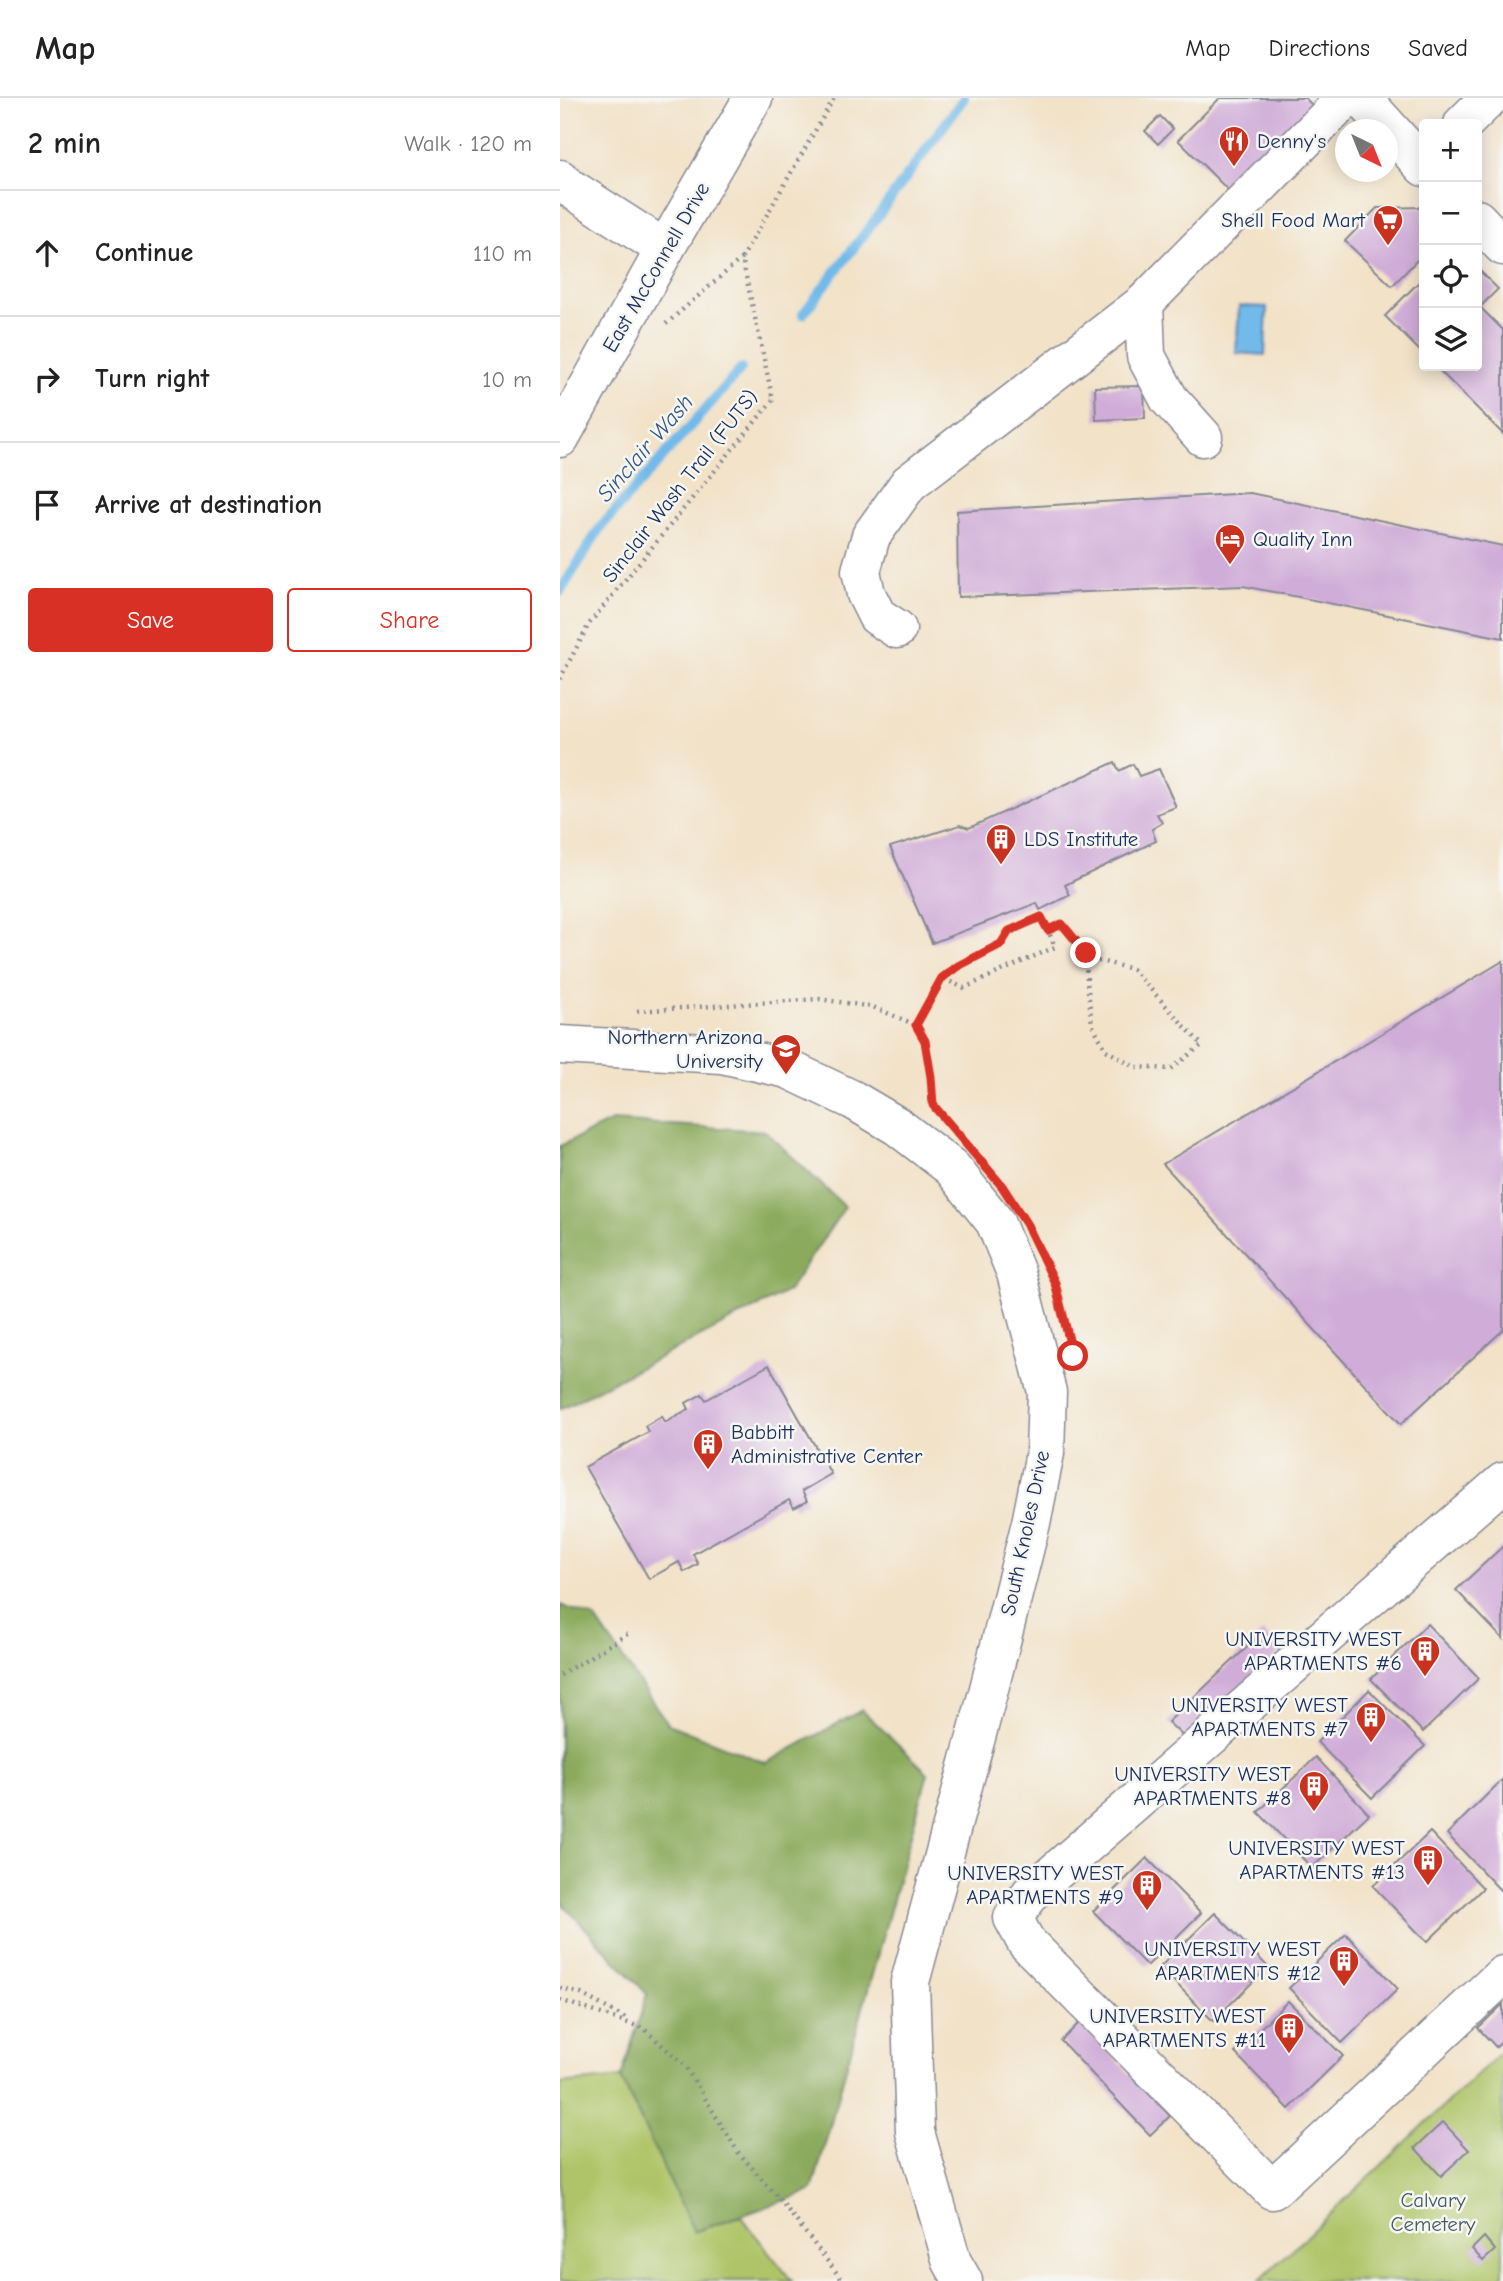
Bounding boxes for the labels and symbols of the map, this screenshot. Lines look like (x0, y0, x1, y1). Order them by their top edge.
north arrow (1335, 119, 1398, 182)
restaurant icon: Denny's (1217, 124, 1251, 168)
place label: Denny's (1257, 129, 1326, 153)
street label: East McConnell Drive (598, 178, 714, 356)
supermarket icon: Shell Food Mart (1371, 203, 1405, 247)
place label: Shell Food Mart (1221, 208, 1366, 232)
street label: Sinclair Wash Trail (FUTS) (597, 385, 763, 587)
water label: Sinclair Wash (591, 389, 699, 507)
hotel icon: Quality Inn (1213, 522, 1247, 566)
place label: Quality Inn (1253, 527, 1353, 551)
building icon: LDS Institute (984, 822, 1018, 866)
place label: LDS Institute (1024, 827, 1138, 851)
route end (1070, 937, 1101, 968)
place label: Northern Arizona University (607, 1025, 764, 1073)
school or university icon: Northern Arizona University (769, 1032, 803, 1076)
route start (1057, 1340, 1088, 1371)
place label: Babbitt Administrative Center (731, 1420, 923, 1468)
building icon: Babbitt Administrative Center (691, 1427, 725, 1471)
street label: South Knoles Drive (996, 1448, 1054, 1618)
place label: UNIVERSITY WEST APARTMENTS #6 (1225, 1627, 1402, 1675)
building icon: UNIVERSITY WEST APARTMENTS #6 (1408, 1634, 1442, 1678)
place label: UNIVERSITY WEST APARTMENTS #7 (1171, 1693, 1348, 1741)
building icon: UNIVERSITY WEST APARTMENTS #7 (1354, 1700, 1388, 1744)
place label: UNIVERSITY WEST APARTMENTS #8 (1114, 1762, 1291, 1810)
building icon: UNIVERSITY WEST APARTMENTS #8 (1297, 1769, 1331, 1813)
place label: UNIVERSITY WEST APARTMENTS #13 (1228, 1836, 1405, 1884)
building icon: UNIVERSITY WEST APARTMENTS #13 (1411, 1843, 1445, 1887)
place label: UNIVERSITY WEST APARTMENTS #9 (947, 1861, 1124, 1909)
building icon: UNIVERSITY WEST APARTMENTS #9 (1130, 1868, 1164, 1912)
place label: UNIVERSITY WEST APARTMENTS #12 (1144, 1937, 1321, 1985)
building icon: UNIVERSITY WEST APARTMENTS #12 (1327, 1944, 1361, 1988)
place label: UNIVERSITY WEST APARTMENTS #11 (1089, 2004, 1266, 2052)
building icon: UNIVERSITY WEST APARTMENTS #11 (1272, 2011, 1306, 2055)
park label: Calvary Cemetery (1391, 2188, 1476, 2236)

